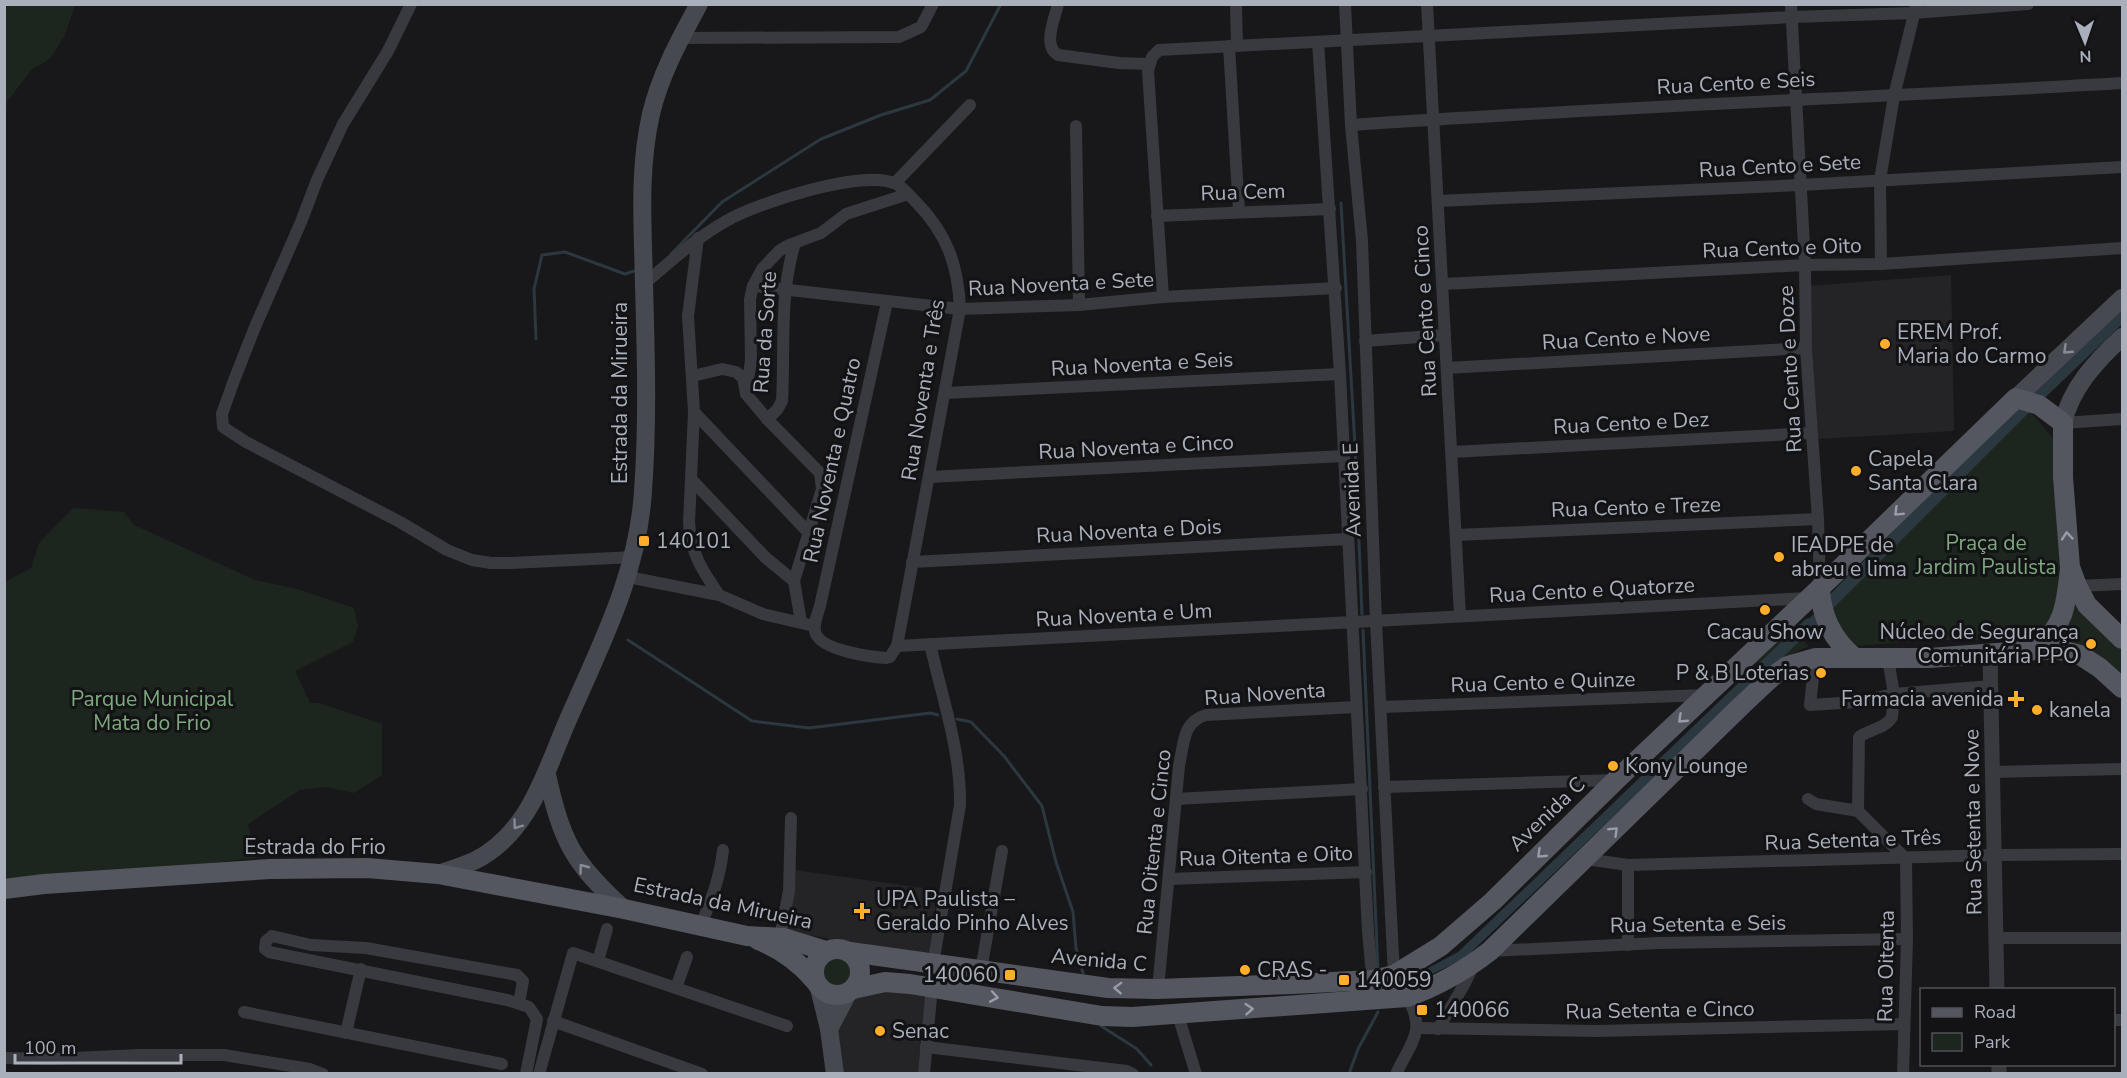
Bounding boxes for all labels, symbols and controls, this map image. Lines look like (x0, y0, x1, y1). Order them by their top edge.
north arrow (2055, 12, 2115, 72)
text: N (2079, 45, 2092, 67)
street label: Rua Cento e Seis (1656, 65, 1816, 101)
street label: Rua Cento e Sete (1698, 148, 1862, 184)
street label: Rua Cem (1200, 177, 1286, 207)
street label: Rua Cento e Cinco (1407, 224, 1443, 398)
street label: Rua Cento e Oito (1702, 231, 1862, 265)
street label: Rua Noventa e Sete (967, 265, 1155, 303)
street label: Rua da Sorte (747, 270, 783, 394)
street label: Rua Cento e Doze (1772, 285, 1808, 453)
street label: Rua Noventa e Três (895, 297, 951, 483)
street label: Estrada da Mirueira (606, 302, 634, 484)
place label: EREM Prof. Maria do Carmo (1897, 318, 2046, 370)
street label: Rua Cento e Nove (1541, 320, 1711, 356)
marker: EREM Prof. Maria do Carmo (1878, 337, 1892, 351)
one-way arrow (2063, 343, 2073, 354)
street label: Rua Noventa e Seis (1050, 345, 1234, 383)
street label: Rua Noventa e Quatro (797, 355, 867, 565)
street label: Rua Cento e Dez (1552, 405, 1710, 441)
street label: Rua Noventa e Cinco (1038, 428, 1234, 466)
street label: Avenida E (1336, 442, 1368, 538)
place label: Capela Santa Clara (1868, 445, 1978, 497)
marker: Capela Santa Clara (1849, 464, 1863, 478)
street label: Rua Cento e Treze (1551, 490, 1721, 524)
one-way arrow (1895, 504, 1906, 515)
street label: Rua Noventa e Dois (1035, 512, 1223, 550)
place label: 140101 (656, 527, 732, 555)
park label: Praça de Jardim Paulista (1914, 529, 2057, 581)
place label: IEADPE de abreu e lima (1791, 531, 1907, 583)
one-way arrow (2061, 532, 2074, 541)
marker: 140101 (637, 534, 651, 548)
marker: IEADPE de abreu e lima (1772, 550, 1786, 564)
street label: Rua Cento e Quatorze (1488, 571, 1696, 609)
street label: Rua Noventa e Um (1035, 596, 1213, 634)
marker: Cacau Show (1758, 603, 1772, 617)
place label: Cacau Show (1707, 618, 1824, 646)
place label: Núcleo de Segurança Comunitária PPO (1879, 618, 2079, 670)
marker: Núcleo de Segurança Comunitária PPO (2084, 637, 2098, 651)
place label: P & B Loterias (1676, 659, 1809, 687)
street label: Rua Cento e Quinze (1450, 665, 1636, 699)
marker: P & B Loterias (1814, 666, 1828, 680)
street label: Rua Noventa (1203, 676, 1327, 712)
park label: Parque Municipal Mata do Frio (71, 685, 234, 737)
place label: Farmacia avenida (1841, 685, 2004, 713)
marker: Farmacia avenida (2009, 692, 2023, 706)
place label: kanela (2049, 696, 2111, 724)
marker: kanela (2030, 703, 2044, 717)
one-way arrow (1678, 712, 1688, 723)
street label: Rua Setenta e Nove (1957, 729, 1989, 915)
street label: Rua Oitenta e Cinco (1130, 748, 1178, 936)
place label: Kony Lounge (1625, 752, 1748, 780)
marker: Kony Lounge (1606, 759, 1620, 773)
street label: Avenida C (1503, 770, 1591, 858)
one-way arrow (513, 819, 524, 830)
street label: Rua Setenta e Três (1764, 823, 1942, 857)
one-way arrow (1607, 827, 1617, 838)
street label: Estrada do Frio (244, 833, 386, 861)
street label: Rua Oitenta e Oito (1179, 839, 1353, 873)
one-way arrow (1537, 847, 1547, 858)
one-way arrow (579, 863, 590, 874)
street label: Estrada da Mirueira (631, 870, 815, 936)
place label: UPA Paulista – Geraldo Pinho Alves (876, 885, 1069, 937)
marker: UPA Paulista – Geraldo Pinho Alves (853, 902, 871, 920)
street label: Rua Setenta e Seis (1610, 908, 1786, 940)
street label: Rua Oitenta (1871, 910, 1901, 1022)
street label: Avenida C (1050, 942, 1148, 978)
place label: CRAS - (1257, 956, 1327, 984)
place label: 140060 (922, 961, 998, 989)
marker: CRAS - (1238, 963, 1252, 977)
place label: 140059 (1356, 966, 1432, 994)
marker: 140060 (1003, 968, 1017, 982)
marker: 140059 (1337, 973, 1351, 987)
one-way arrow (1114, 982, 1123, 995)
legend (1920, 988, 2115, 1066)
one-way arrow (988, 990, 998, 1003)
street label: Rua Setenta e Cinco (1565, 994, 1755, 1026)
place label: 140066 (1434, 996, 1510, 1024)
text: Road (1974, 1000, 2016, 1024)
one-way arrow (1245, 1003, 1254, 1016)
marker: 140066 (1415, 1003, 1429, 1017)
place label: Senac (892, 1017, 949, 1045)
marker: Senac (873, 1024, 887, 1038)
scale bar (15, 1027, 182, 1065)
text: Park (1974, 1030, 2011, 1054)
text: 100 m (24, 1036, 76, 1060)

